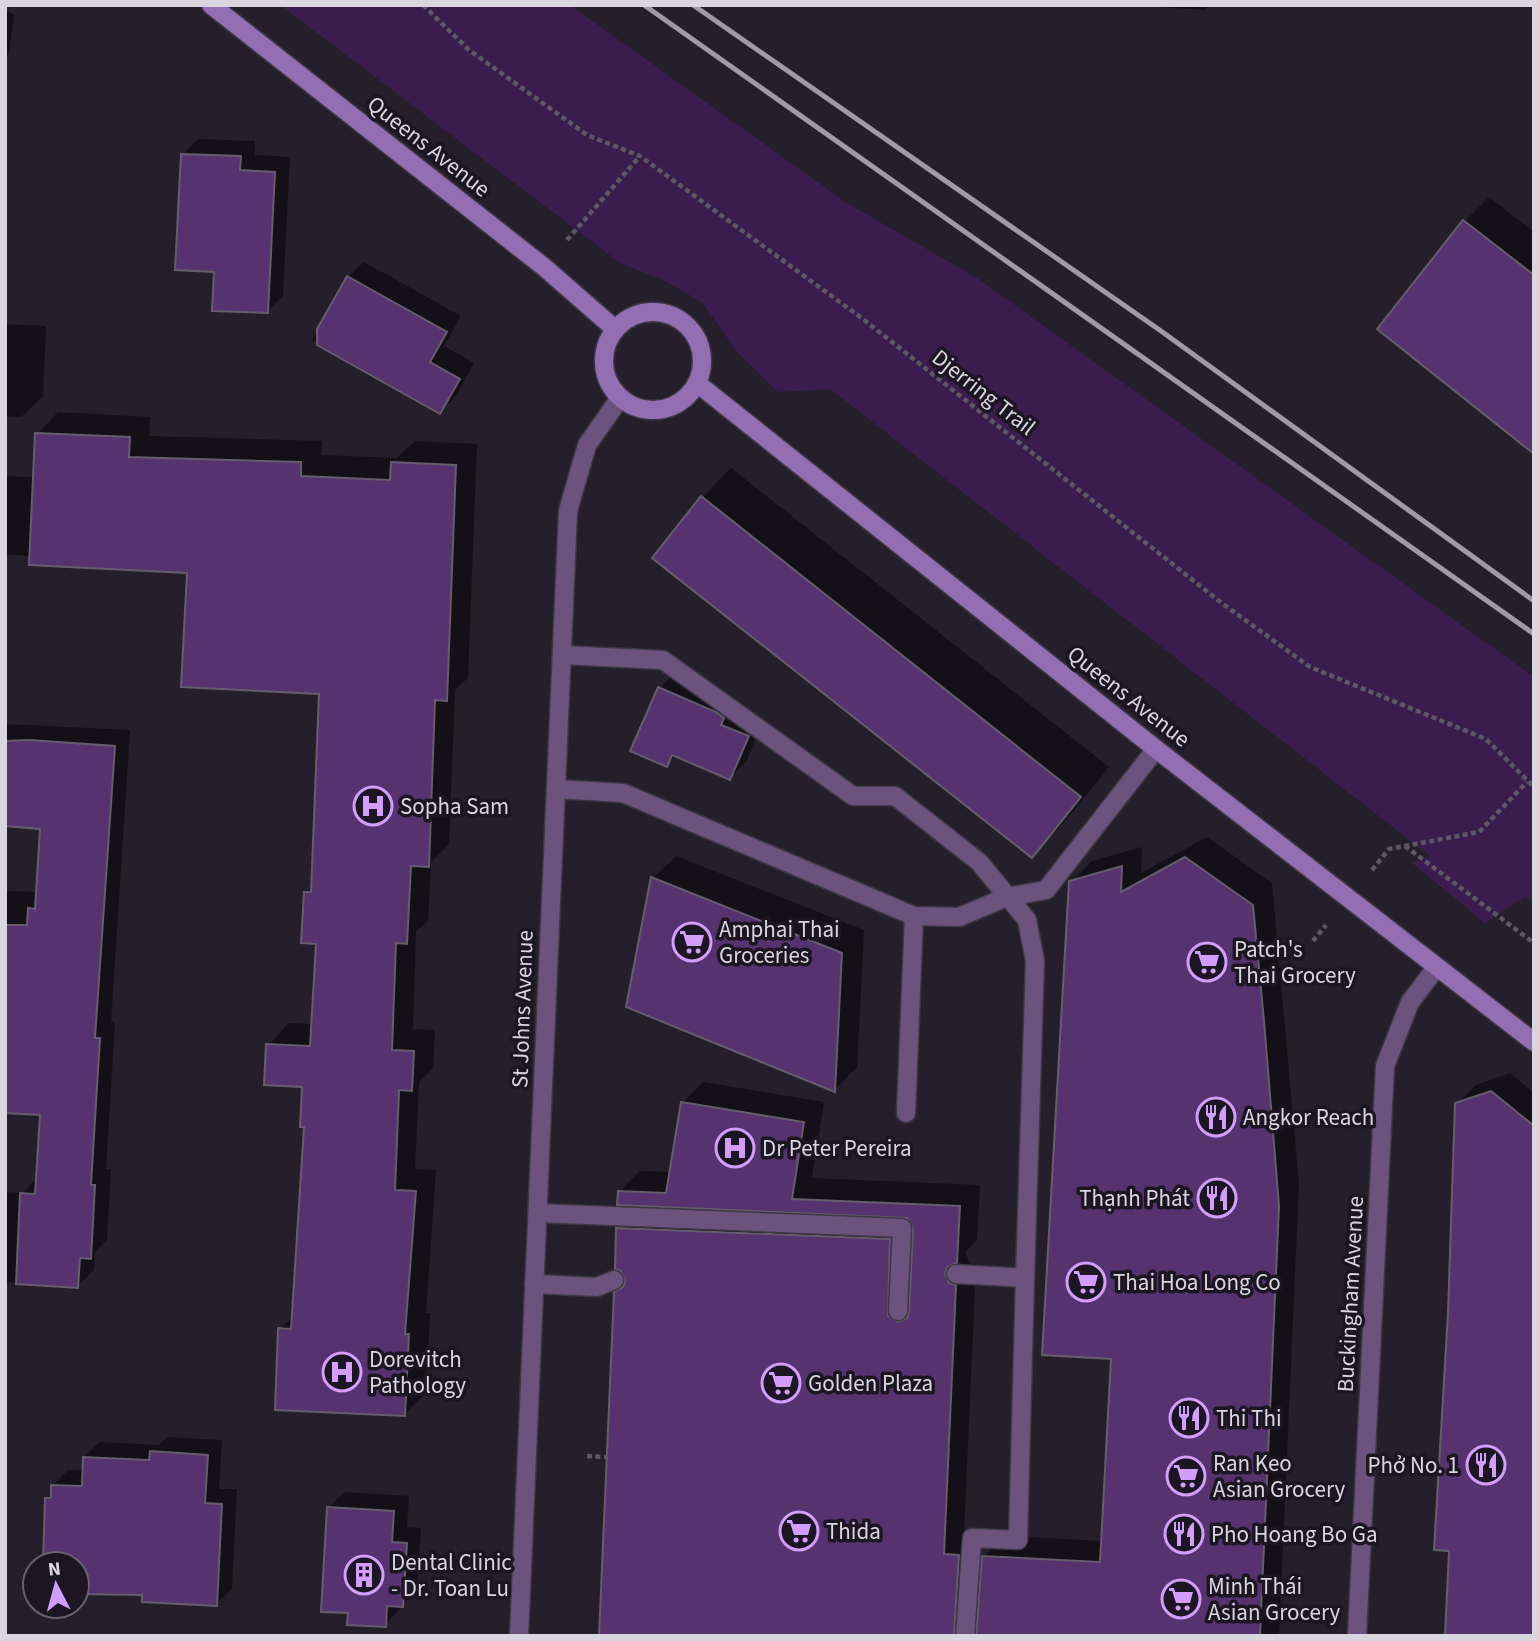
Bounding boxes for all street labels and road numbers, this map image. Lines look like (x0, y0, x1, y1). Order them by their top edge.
street label: Queens Avenue (360, 88, 497, 205)
street label: Djerring Trail (925, 341, 1042, 443)
street label: Queens Avenue (1060, 638, 1197, 755)
street label: St Johns Avenue (503, 930, 542, 1088)
street label: Buckingham Avenue (1329, 1195, 1372, 1393)

